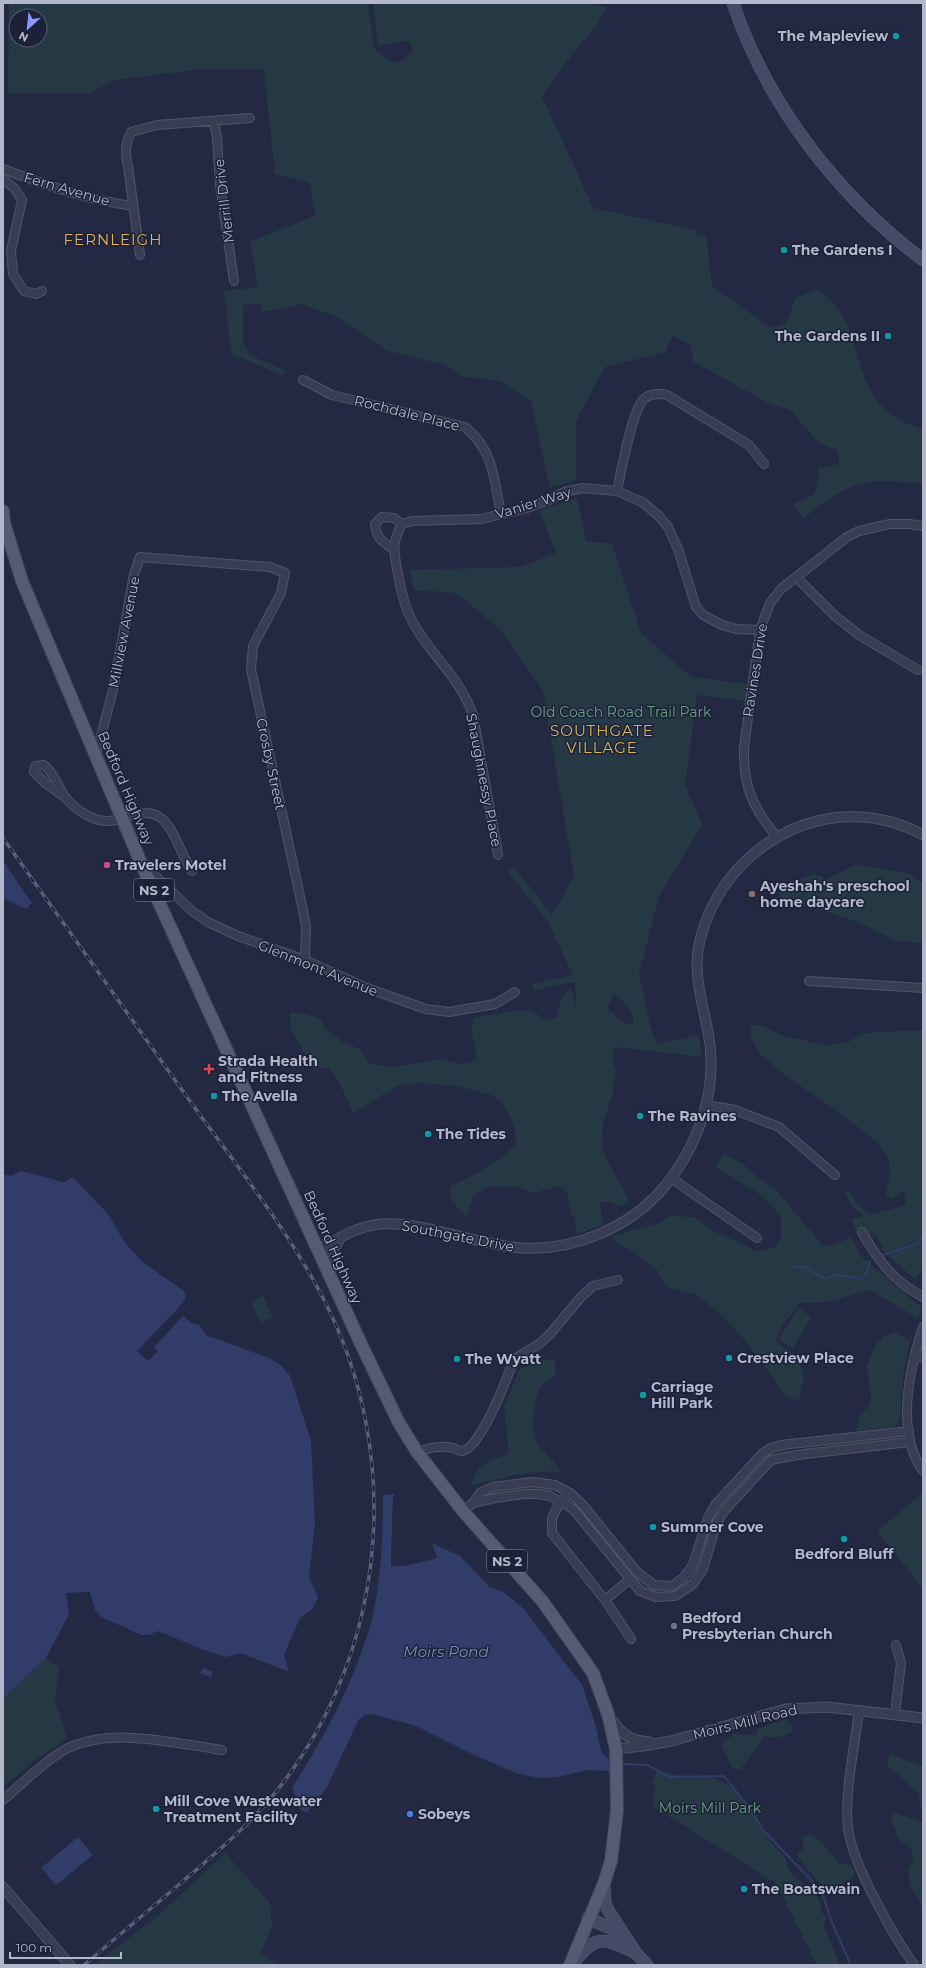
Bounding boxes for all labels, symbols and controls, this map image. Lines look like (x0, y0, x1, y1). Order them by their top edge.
north arrow (8, 8, 48, 48)
place label: The Mapleview (778, 27, 889, 45)
text: N (16, 29, 31, 45)
marker: The Mapleview (891, 31, 901, 41)
street label: Merrill Drive (210, 158, 238, 244)
street label: Fern Avenue (22, 168, 112, 210)
district label: FERNLEIGH (64, 230, 162, 249)
place label: The Gardens I (792, 241, 893, 259)
marker: The Gardens I (779, 245, 789, 255)
place label: The Gardens II (775, 327, 880, 345)
marker: The Gardens II (883, 331, 893, 341)
street label: Rochdale Place (352, 391, 462, 435)
street label: Vanier Way (493, 483, 574, 523)
street label: Millview Avenue (104, 575, 144, 689)
street label: Ravines Drive (739, 622, 771, 718)
park label: Old Coach Road Trail Park (531, 703, 712, 721)
street label: Shaughnessy Place (462, 712, 506, 848)
street label: Crosby Street (252, 716, 290, 812)
district label: SOUTHGATE VILLAGE (550, 721, 654, 757)
street label: Bedford Highway (94, 728, 158, 848)
place label: Travelers Motel (115, 856, 226, 874)
marker: Travelers Motel (102, 860, 112, 870)
place label: Ayeshah's preschool home daycare (759, 877, 910, 911)
road number: NS 2 (134, 879, 174, 901)
marker: Ayeshah's preschool home daycare (747, 889, 757, 899)
street label: Glenmont Avenue (255, 936, 381, 1000)
place label: Strada Health and Fitness (218, 1052, 318, 1086)
marker: Strada Health and Fitness (203, 1063, 215, 1075)
place label: The Avella (222, 1087, 298, 1105)
marker: The Avella (209, 1091, 219, 1101)
place label: The Ravines (648, 1107, 737, 1125)
marker: The Ravines (635, 1111, 645, 1121)
place label: The Tides (436, 1125, 507, 1143)
marker: The Tides (423, 1129, 433, 1139)
street label: Bedford Highway (300, 1188, 366, 1307)
street label: Southgate Drive (400, 1216, 516, 1256)
place label: Crestview Place (737, 1349, 854, 1367)
place label: The Wyatt (465, 1350, 541, 1368)
marker: Crestview Place (724, 1353, 734, 1363)
marker: The Wyatt (452, 1354, 462, 1364)
place label: Carriage Hill Park (651, 1378, 714, 1412)
marker: Carriage Hill Park (638, 1390, 648, 1400)
place label: Summer Cove (661, 1518, 764, 1536)
marker: Summer Cove (648, 1522, 658, 1532)
marker: Bedford Bluff (839, 1534, 849, 1544)
place label: Bedford Bluff (795, 1545, 894, 1563)
road number: NS 2 (487, 1550, 527, 1572)
place label: Bedford Presbyterian Church (682, 1609, 833, 1643)
marker: Bedford Presbyterian Church (669, 1621, 679, 1631)
water label: Moirs Pond (403, 1642, 489, 1661)
street label: Moirs Mill Road (691, 1700, 799, 1744)
place label: Mill Cove Wastewater Treatment Facility (164, 1792, 322, 1826)
park label: Moirs Mill Park (659, 1799, 762, 1817)
marker: Mill Cove Wastewater Treatment Facility (151, 1804, 161, 1814)
place label: Sobeys (418, 1805, 471, 1823)
marker: Sobeys (405, 1809, 415, 1819)
place label: The Boatswain (752, 1880, 860, 1898)
marker: The Boatswain (739, 1884, 749, 1894)
scale bar (10, 1934, 121, 1960)
text: 100 m (16, 1940, 52, 1955)

